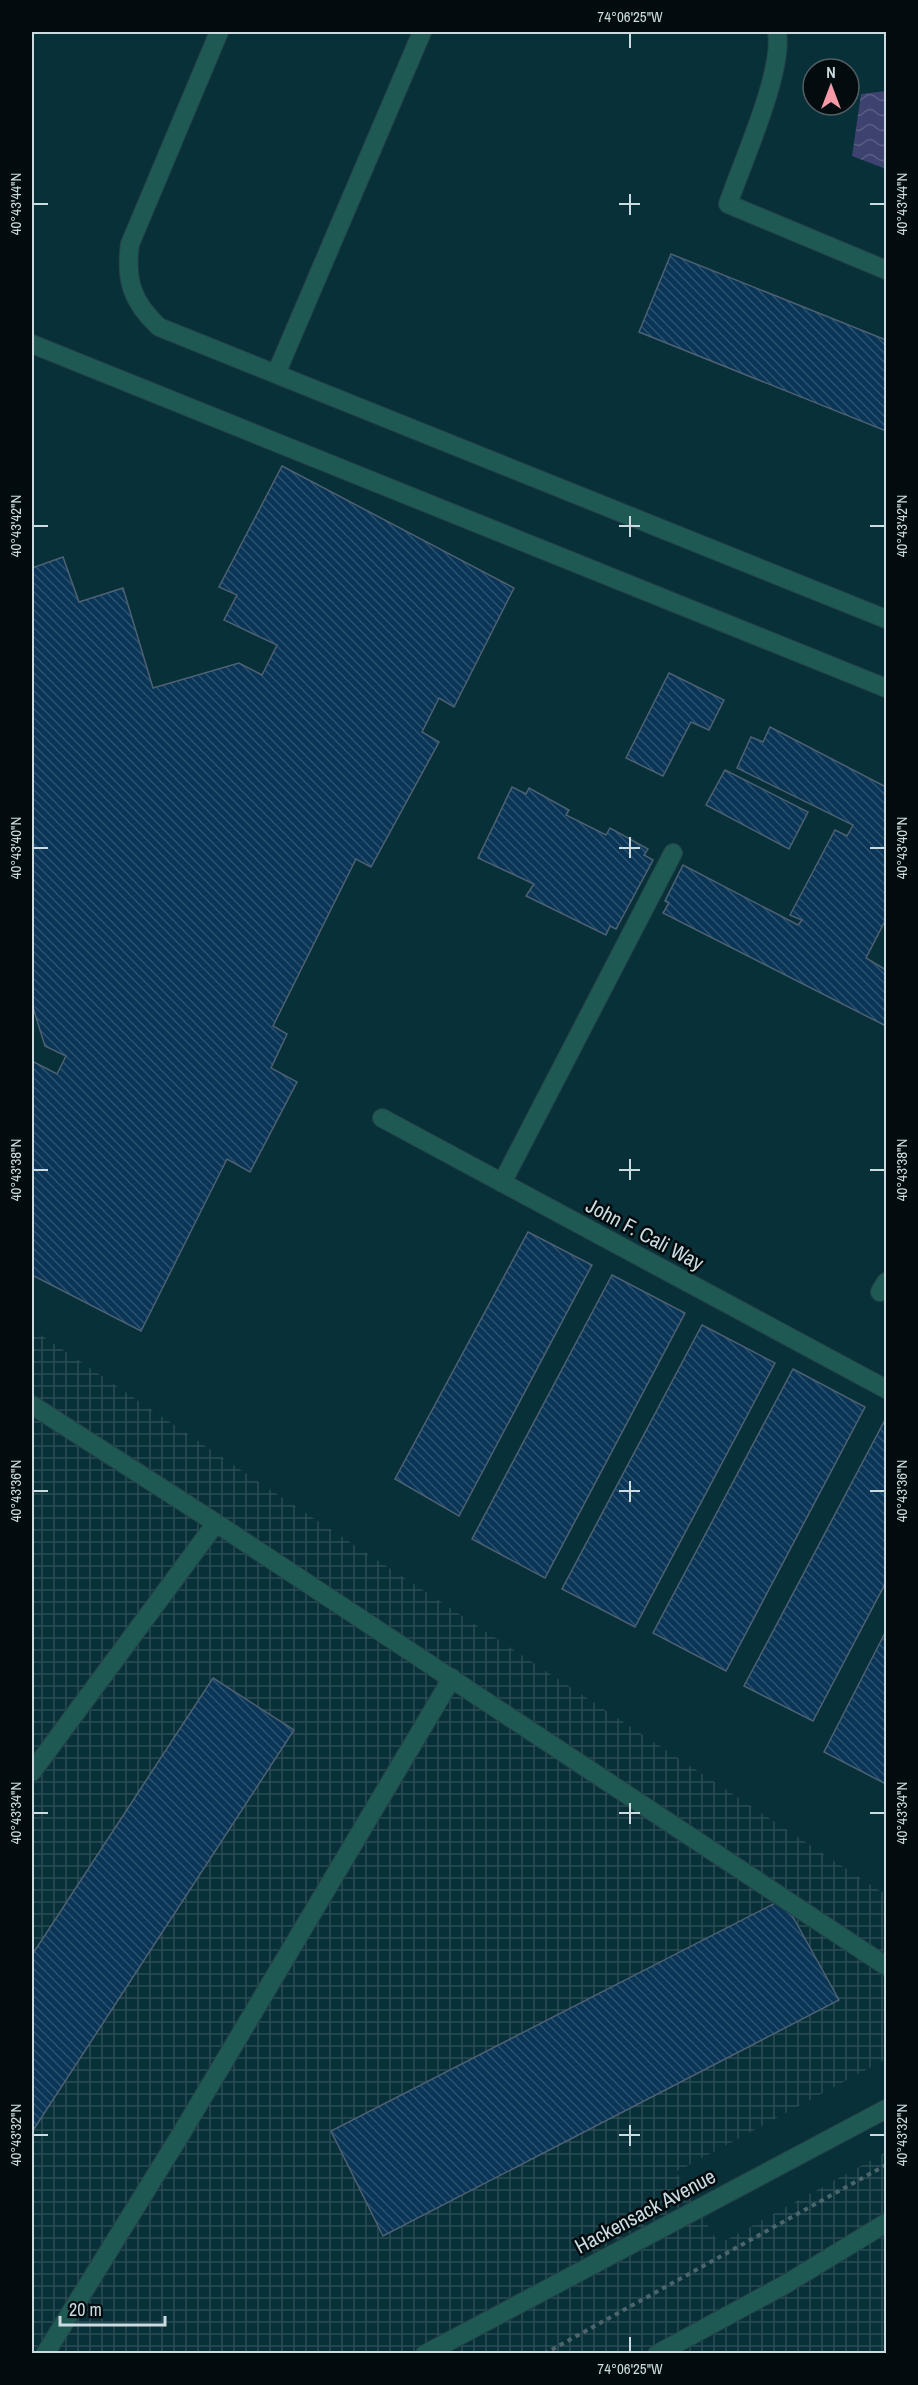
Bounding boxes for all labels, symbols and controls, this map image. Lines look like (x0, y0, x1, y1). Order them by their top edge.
text: 74°06'25"W (597, 6, 663, 27)
north arrow (801, 57, 861, 117)
text: N (826, 61, 836, 83)
text: 40°43'44"N (5, 173, 26, 235)
text: 40°43'44"N (891, 173, 912, 235)
text: 40°43'42"N (5, 495, 26, 557)
text: 40°43'42"N (891, 495, 912, 557)
text: 40°43'40"N (5, 817, 26, 879)
text: 40°43'40"N (891, 817, 912, 879)
text: 40°43'38"N (5, 1139, 26, 1201)
text: 40°43'38"N (891, 1139, 912, 1201)
street label: John F. Cali Way (581, 1191, 709, 1277)
text: 40°43'36"N (5, 1460, 26, 1522)
text: 40°43'36"N (891, 1460, 912, 1522)
text: 40°43'34"N (5, 1782, 26, 1844)
text: 40°43'34"N (891, 1782, 912, 1844)
text: 40°43'32"N (5, 2104, 26, 2166)
text: 40°43'32"N (891, 2104, 912, 2166)
street label: Hackensack Avenue (569, 2162, 721, 2260)
scale bar (60, 2289, 165, 2327)
text: 20 m (69, 2297, 102, 2322)
text: 74°06'25"W (597, 2358, 663, 2379)

